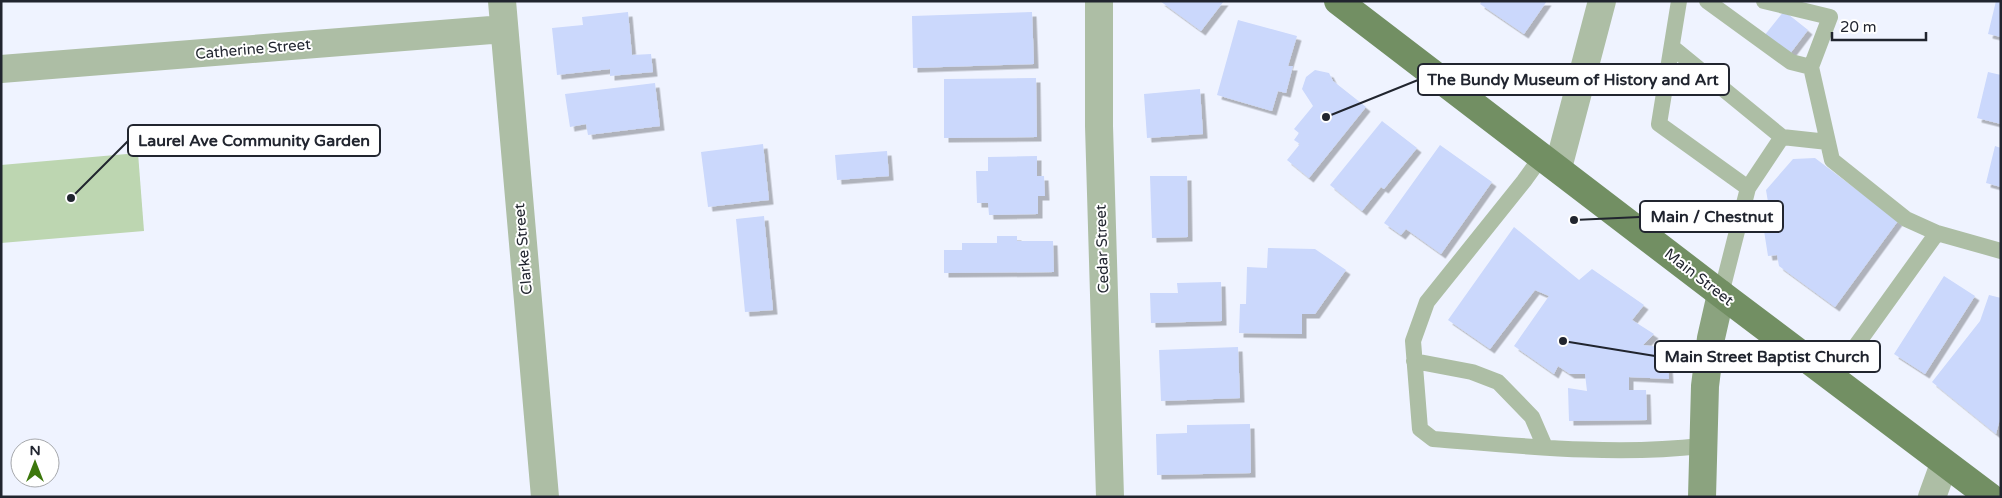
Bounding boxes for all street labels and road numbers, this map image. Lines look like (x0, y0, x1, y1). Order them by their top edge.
street label: Catherine Street (194, 35, 312, 63)
street label: Clarke Street (510, 202, 536, 295)
street label: Cedar Street (1091, 204, 1113, 294)
street label: Main Street (1661, 244, 1737, 310)

